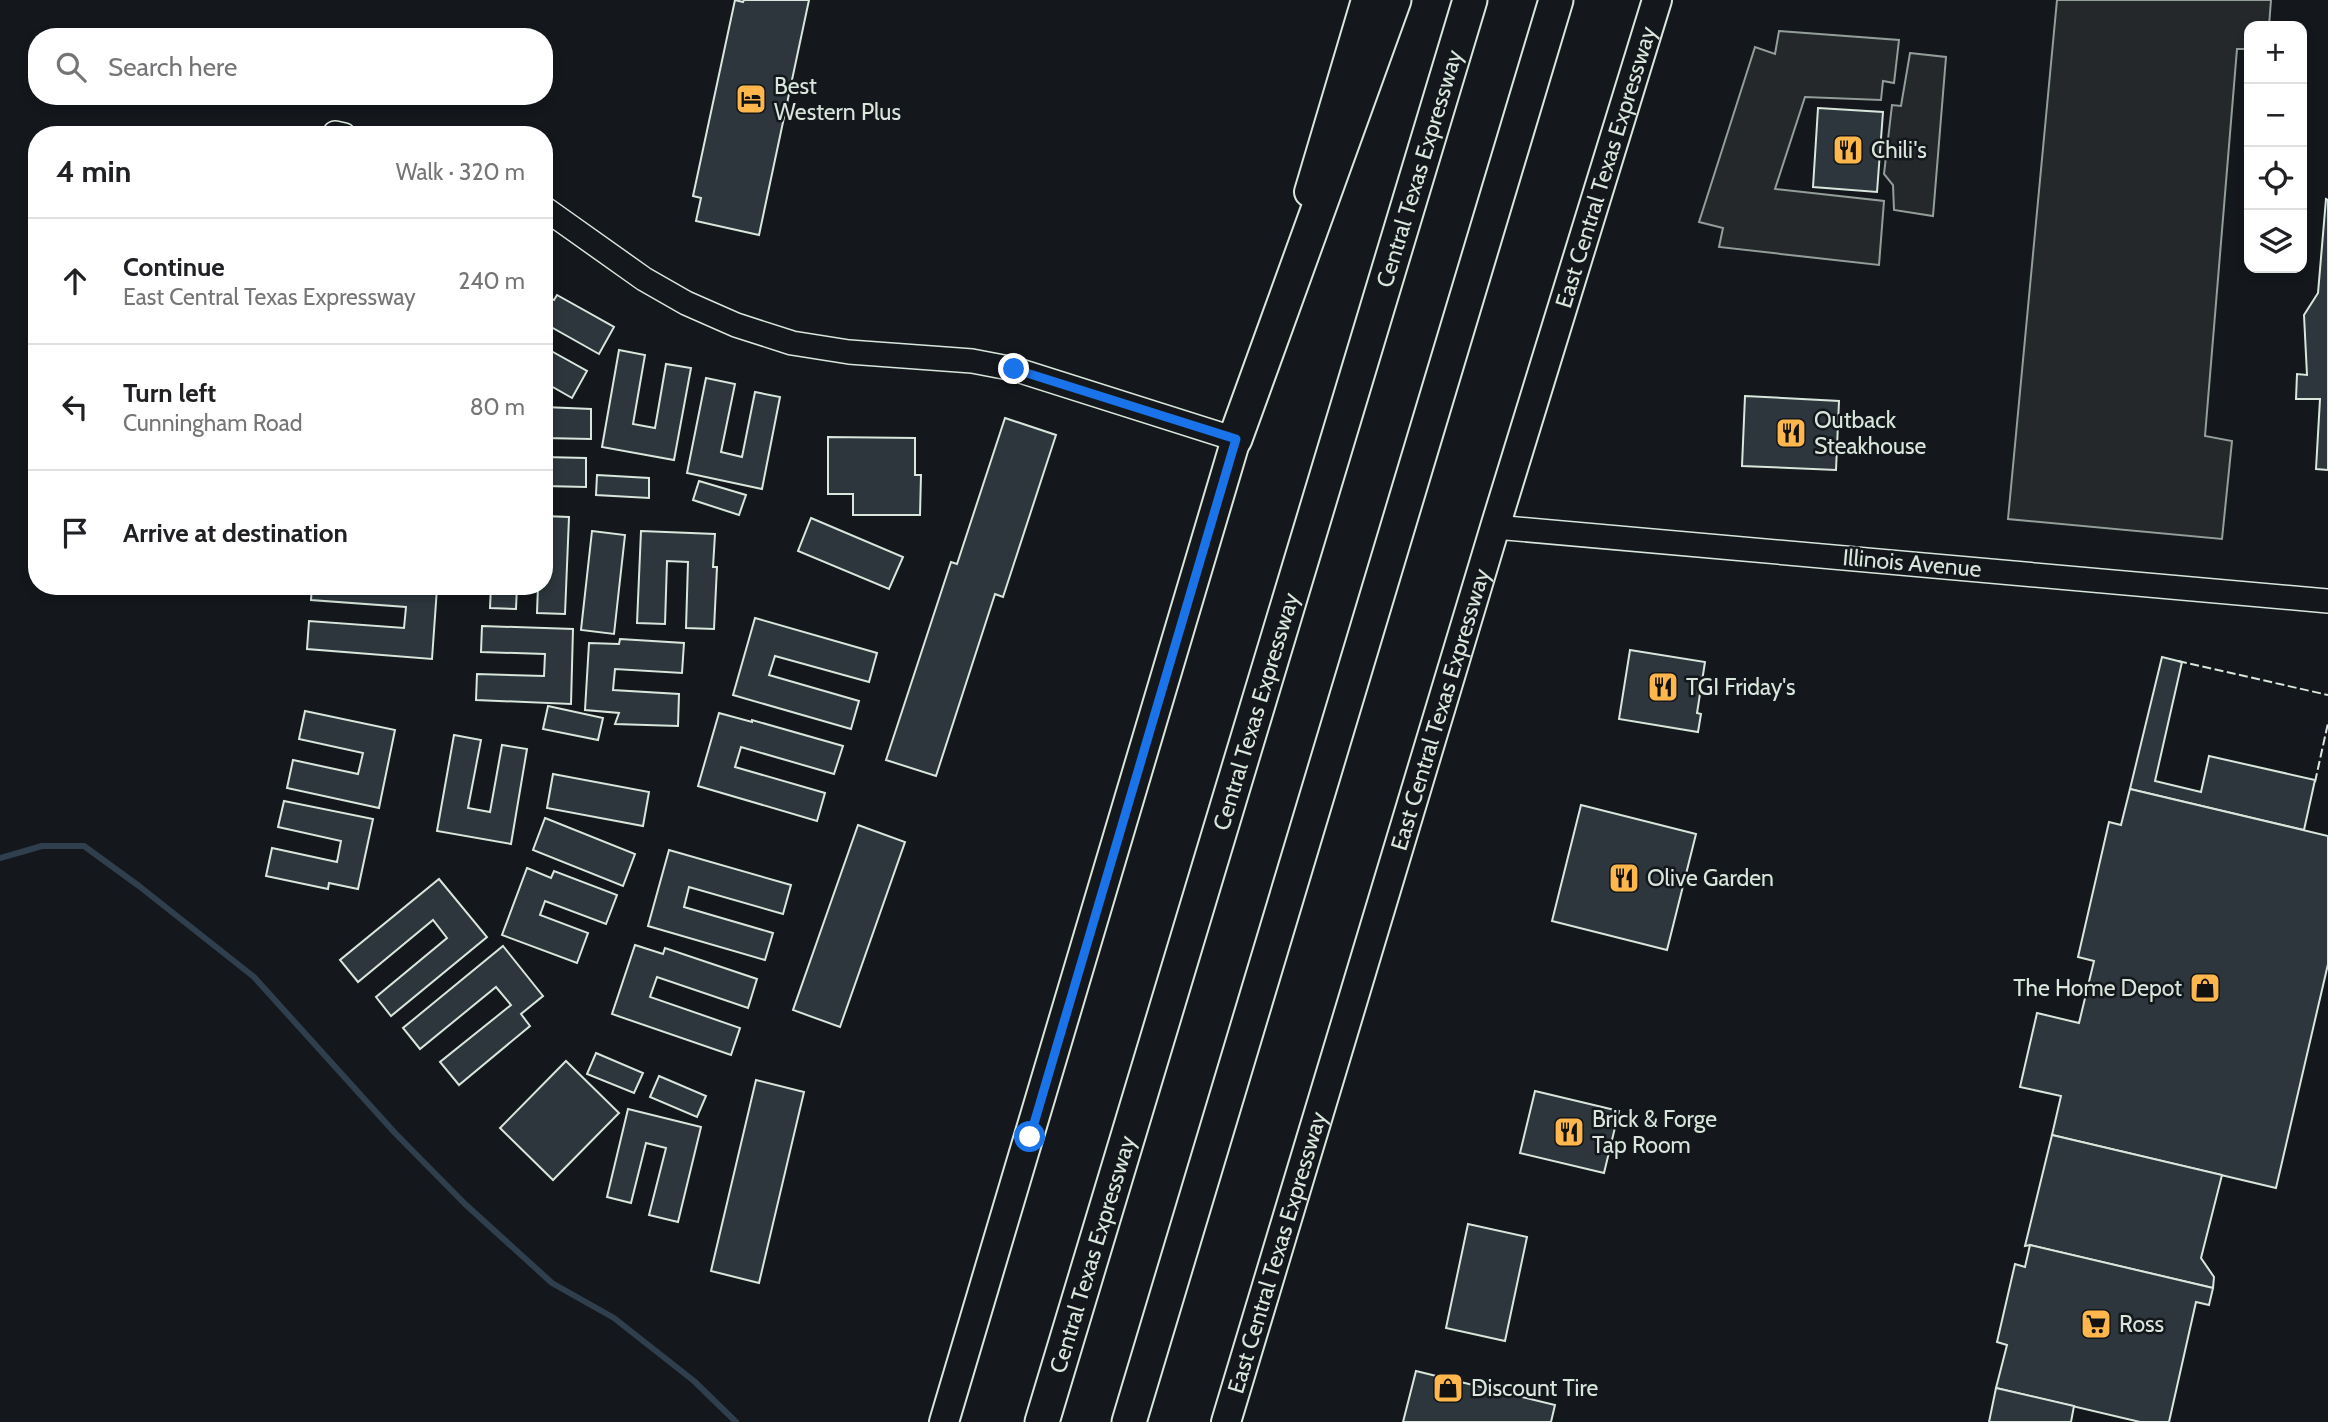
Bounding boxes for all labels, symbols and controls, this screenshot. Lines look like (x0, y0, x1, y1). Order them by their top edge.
map controls (2244, 21, 2307, 273)
button: + (2244, 21, 2307, 84)
street label: East Central Texas Expressway (1549, 23, 1662, 311)
search box (28, 28, 553, 105)
street label: Central Texas Expressway (1370, 46, 1468, 291)
icon: search (52, 48, 90, 86)
text: Search here (108, 51, 237, 83)
place label: Best Western Plus (774, 72, 901, 126)
hotel icon: Best Western Plus (734, 82, 768, 116)
button: − (2244, 84, 2307, 147)
restaurant icon: Chili's (1831, 133, 1865, 167)
place label: Chili's (1871, 136, 1927, 164)
button: locate (2244, 147, 2307, 210)
text: 4 min (56, 153, 131, 190)
text: Walk · 320 m (396, 158, 525, 186)
button: layers (2244, 210, 2307, 273)
text: Continue (123, 251, 225, 283)
icon: ahead (56, 262, 94, 300)
text: 240 m (458, 267, 525, 295)
text: East Central Texas Expressway (123, 283, 416, 311)
route end (998, 353, 1029, 384)
text: Turn left (123, 377, 216, 409)
icon: left (56, 388, 94, 426)
text: 80 m (470, 393, 525, 421)
place label: Outback Steakhouse (1814, 406, 1927, 460)
text: Cunningham Road (123, 409, 303, 437)
restaurant icon: Outback Steakhouse (1774, 416, 1808, 450)
icon: arrive (56, 514, 94, 552)
text: Arrive at destination (123, 517, 348, 549)
street label: Illinois Avenue (1841, 543, 1983, 583)
street label: East Central Texas Expressway (1385, 565, 1496, 854)
street label: Central Texas Expressway (1207, 589, 1305, 834)
restaurant icon: TGI Friday's (1646, 670, 1680, 704)
place label: TGI Friday's (1686, 673, 1796, 701)
restaurant icon: Olive Garden (1607, 861, 1641, 895)
place label: Olive Garden (1647, 864, 1774, 892)
shop icon: The Home Depot (2188, 971, 2222, 1005)
place label: The Home Depot (2013, 974, 2182, 1002)
place label: Brick & Forge Tap Room (1592, 1105, 1717, 1159)
street label: East Central Texas Expressway (1221, 1108, 1333, 1397)
restaurant icon: Brick & Forge Tap Room (1552, 1115, 1586, 1149)
route start (1014, 1121, 1045, 1152)
street label: Central Texas Expressway (1043, 1132, 1142, 1377)
supermarket icon: Ross (2079, 1307, 2113, 1341)
place label: Ross (2119, 1310, 2164, 1338)
shop icon: Discount Tire (1431, 1371, 1465, 1405)
place label: Discount Tire (1471, 1374, 1598, 1402)

